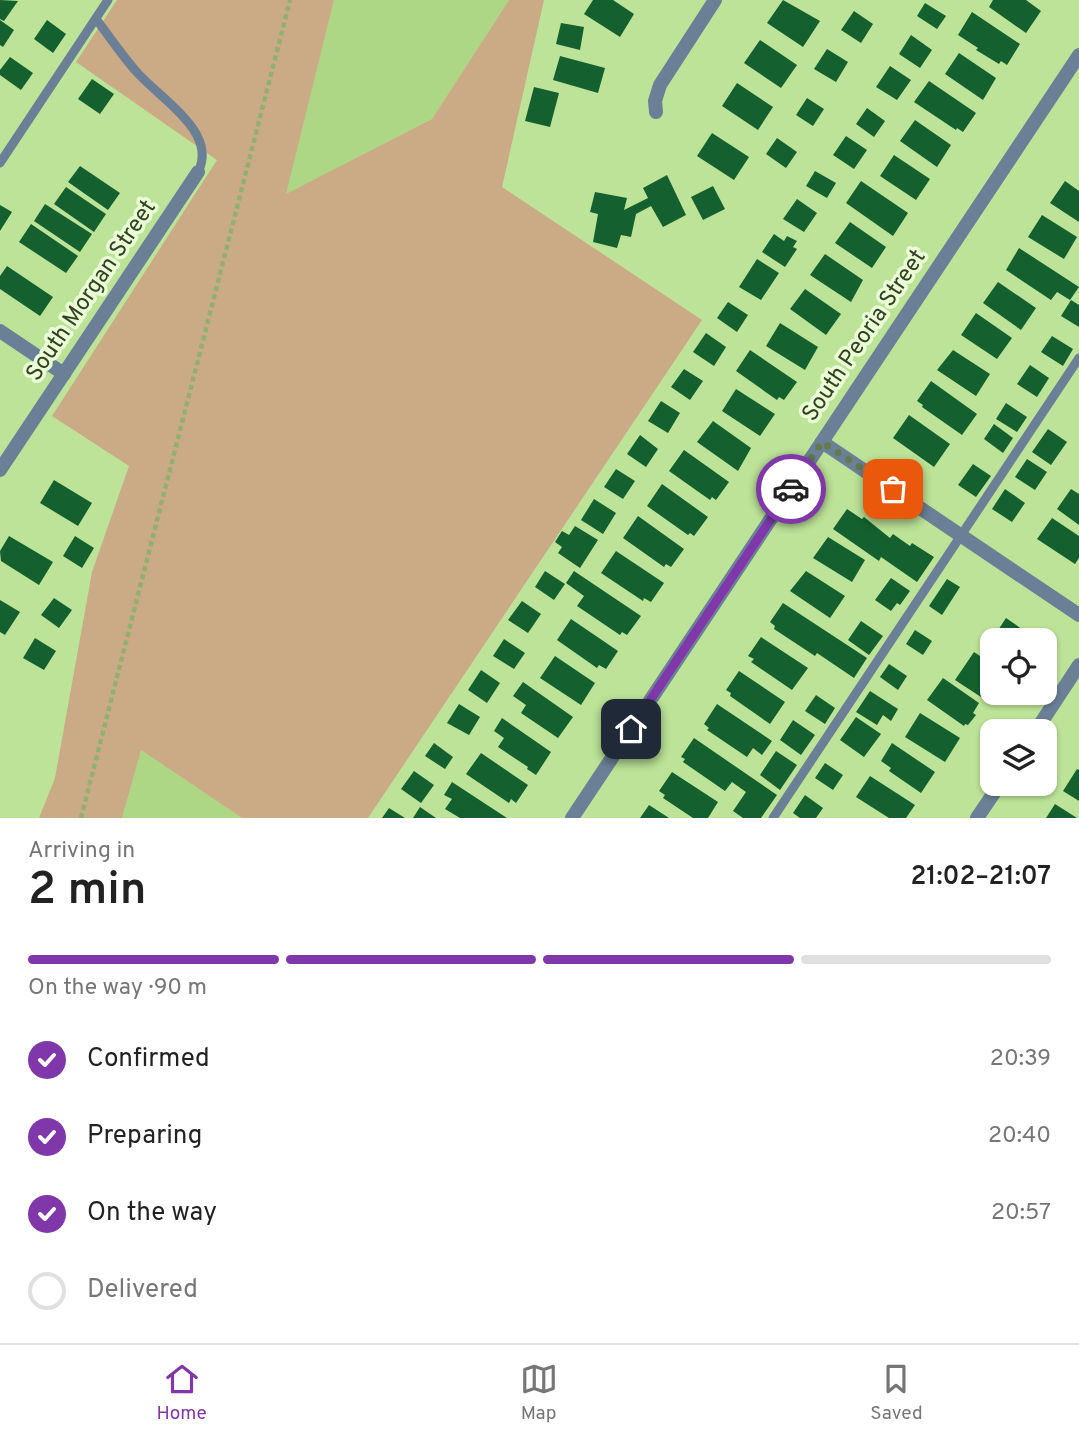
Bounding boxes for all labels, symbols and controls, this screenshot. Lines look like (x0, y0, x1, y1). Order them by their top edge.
street label: South Morgan Street (21, 195, 163, 387)
street label: South Peoria Street (797, 244, 933, 428)
courier (756, 454, 826, 524)
pin (863, 459, 923, 519)
icon: car (772, 470, 810, 508)
icon: bag (874, 470, 912, 508)
map controls (980, 628, 1057, 796)
button: locate (980, 628, 1057, 705)
pin (601, 699, 661, 759)
icon: home (612, 710, 650, 748)
button: layers (980, 719, 1057, 796)
text: Arriving in (28, 837, 135, 866)
text: 21:02–21:07 (910, 861, 1051, 894)
text: 2 min (28, 862, 147, 921)
text: On the way · 90 m (28, 974, 207, 1003)
icon: check (28, 1041, 66, 1079)
text: Confirmed (87, 1043, 210, 1076)
text: 20:39 (990, 1045, 1051, 1074)
icon: check (28, 1118, 66, 1156)
text: Preparing (87, 1120, 202, 1153)
text: 20:40 (988, 1122, 1051, 1151)
icon: check (28, 1195, 66, 1233)
text: On the way (87, 1197, 217, 1230)
text: 20:57 (991, 1199, 1051, 1228)
text: Delivered (87, 1274, 198, 1307)
tab: Home (156, 1360, 207, 1426)
tab: Map (520, 1360, 558, 1426)
tab: Saved (870, 1360, 923, 1426)

